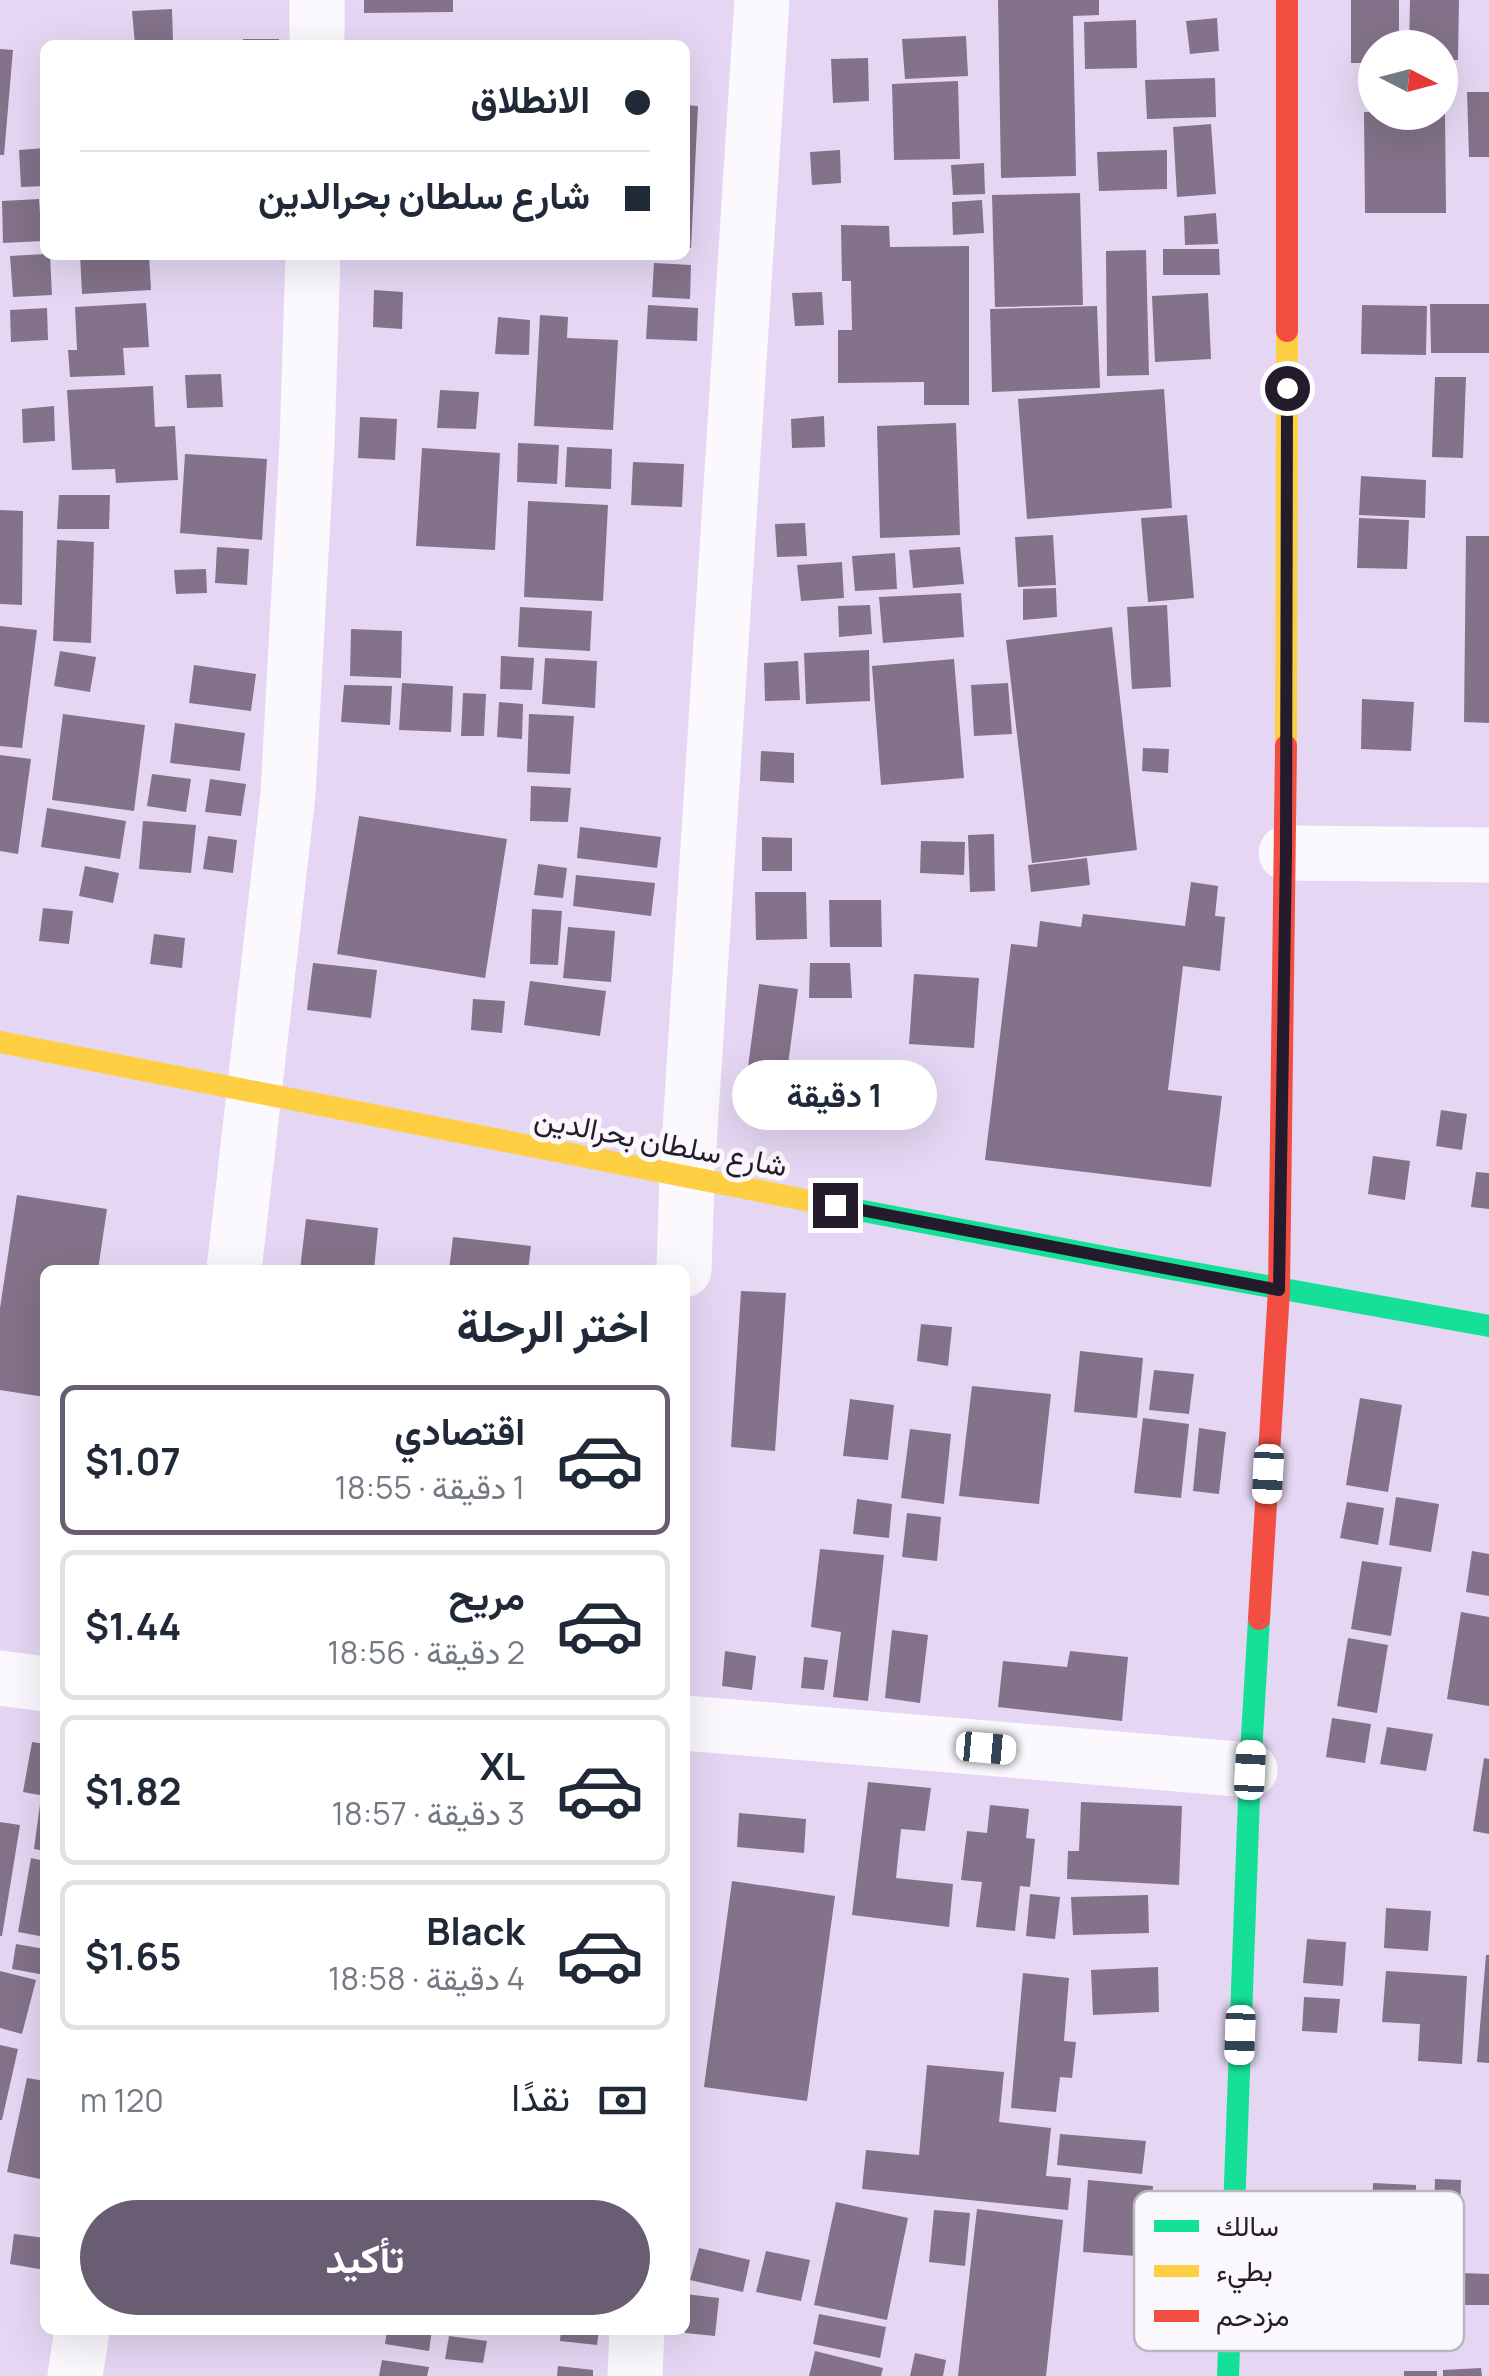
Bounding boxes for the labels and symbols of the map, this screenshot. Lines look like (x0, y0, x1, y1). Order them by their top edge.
north arrow (1358, 30, 1458, 130)
route start (1265, 366, 1310, 411)
callout: 1 دقيقة (732, 1060, 938, 1130)
street label: شارع سلطان بحرالدين (531, 1096, 791, 1187)
route end (813, 1183, 858, 1228)
car (1251, 1443, 1285, 1505)
car (955, 1730, 1017, 1766)
car (1233, 1739, 1267, 1801)
car (1224, 2004, 1256, 2066)
legend (1134, 2191, 1464, 2351)
text: سالك (1216, 2206, 1279, 2244)
text: بطيء (1216, 2251, 1273, 2294)
text: مزدحم (1216, 2296, 1289, 2335)

